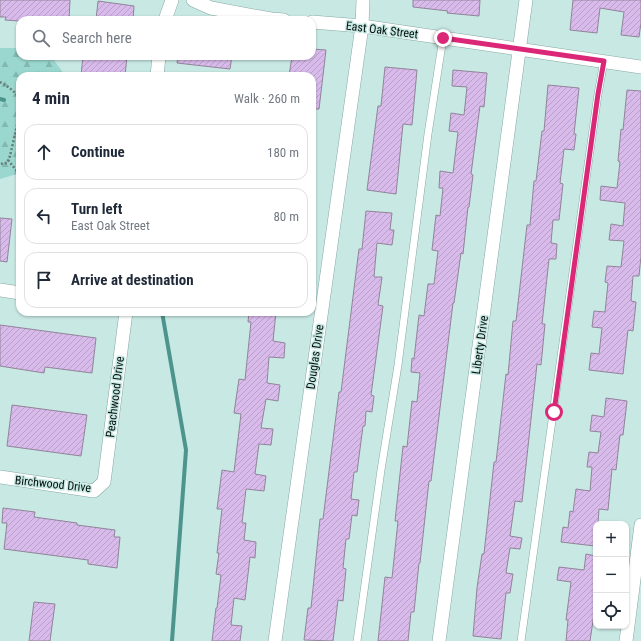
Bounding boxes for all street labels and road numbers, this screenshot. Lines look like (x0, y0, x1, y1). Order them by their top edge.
street label: East Oak Street (345, 19, 419, 41)
street label: Liberty Drive (469, 314, 491, 375)
street label: Douglas Drive (304, 323, 327, 390)
street label: Peachwood Drive (103, 355, 127, 438)
street label: Birchwood Drive (14, 473, 92, 495)

